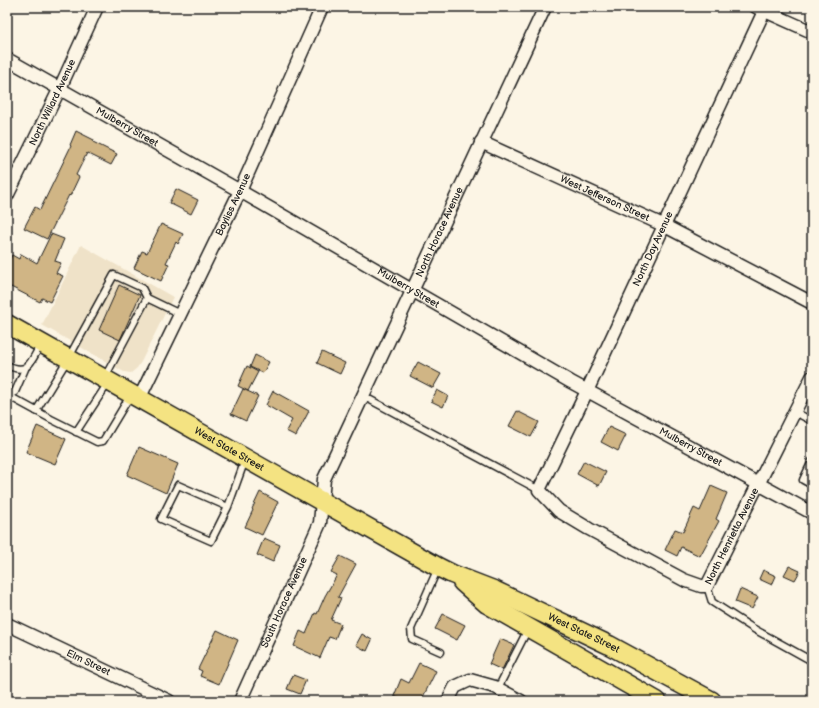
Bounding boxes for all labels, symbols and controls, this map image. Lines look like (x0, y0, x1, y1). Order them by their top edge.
street label: North Willard Avenue (27, 57, 78, 148)
street label: Mulberry Street (94, 105, 160, 149)
street label: Bayliss Avenue (213, 171, 253, 238)
street label: West Jefferson Street (558, 173, 651, 224)
street label: North Horace Avenue (413, 185, 466, 279)
street label: North Day Avenue (630, 210, 676, 288)
street label: Mulberry Street (375, 265, 441, 311)
street label: West State Street (192, 425, 266, 474)
street label: Mulberry Street (657, 425, 724, 469)
street label: North Henrietta Avenue (703, 486, 761, 587)
street label: South Horace Avenue (259, 555, 310, 650)
street label: West State Street (546, 611, 622, 656)
street label: Elm Street (64, 647, 112, 678)

